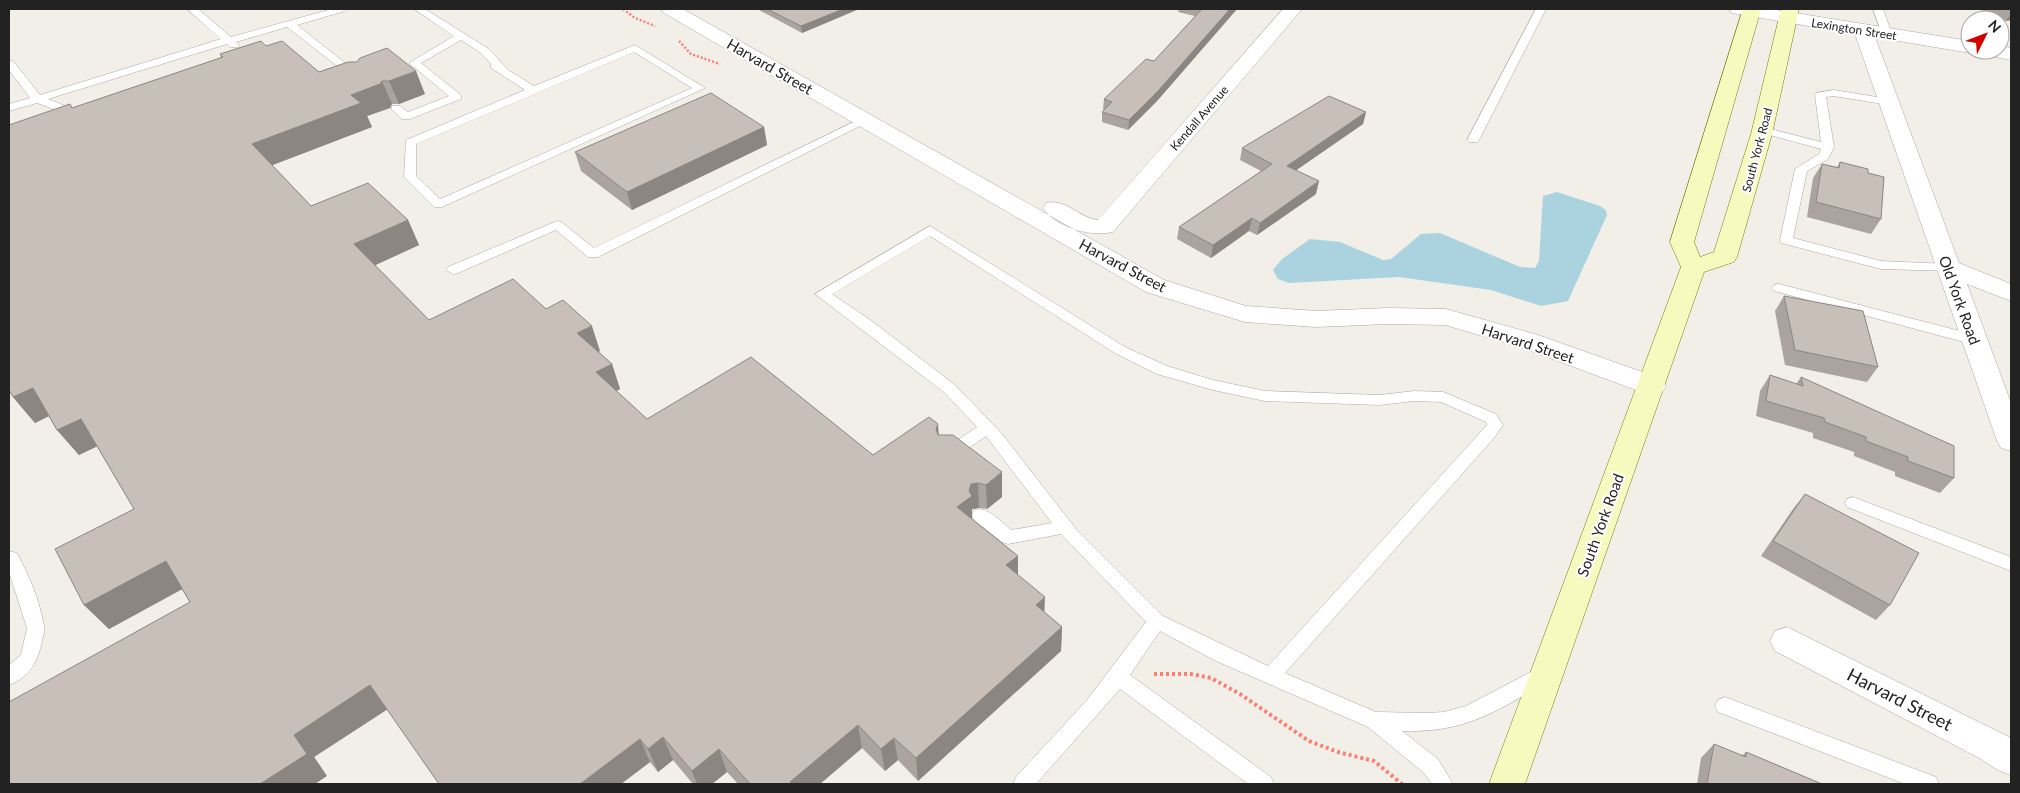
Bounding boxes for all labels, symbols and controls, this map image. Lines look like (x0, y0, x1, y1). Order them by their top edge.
north arrow (1960, 10, 2010, 60)
street label: Lexington Street (1810, 15, 1898, 43)
text: N (1985, 16, 2005, 36)
street label: Harvard Street (724, 34, 817, 98)
street label: Kendall Avenue (1167, 82, 1231, 154)
street label: South York Road (1739, 106, 1775, 194)
street label: Harvard Street (1076, 235, 1170, 296)
street label: Old York Road (1936, 253, 1984, 347)
street label: Harvard Street (1480, 320, 1577, 367)
street label: South York Road (1573, 471, 1627, 579)
street label: Harvard Street (1844, 663, 1957, 735)

